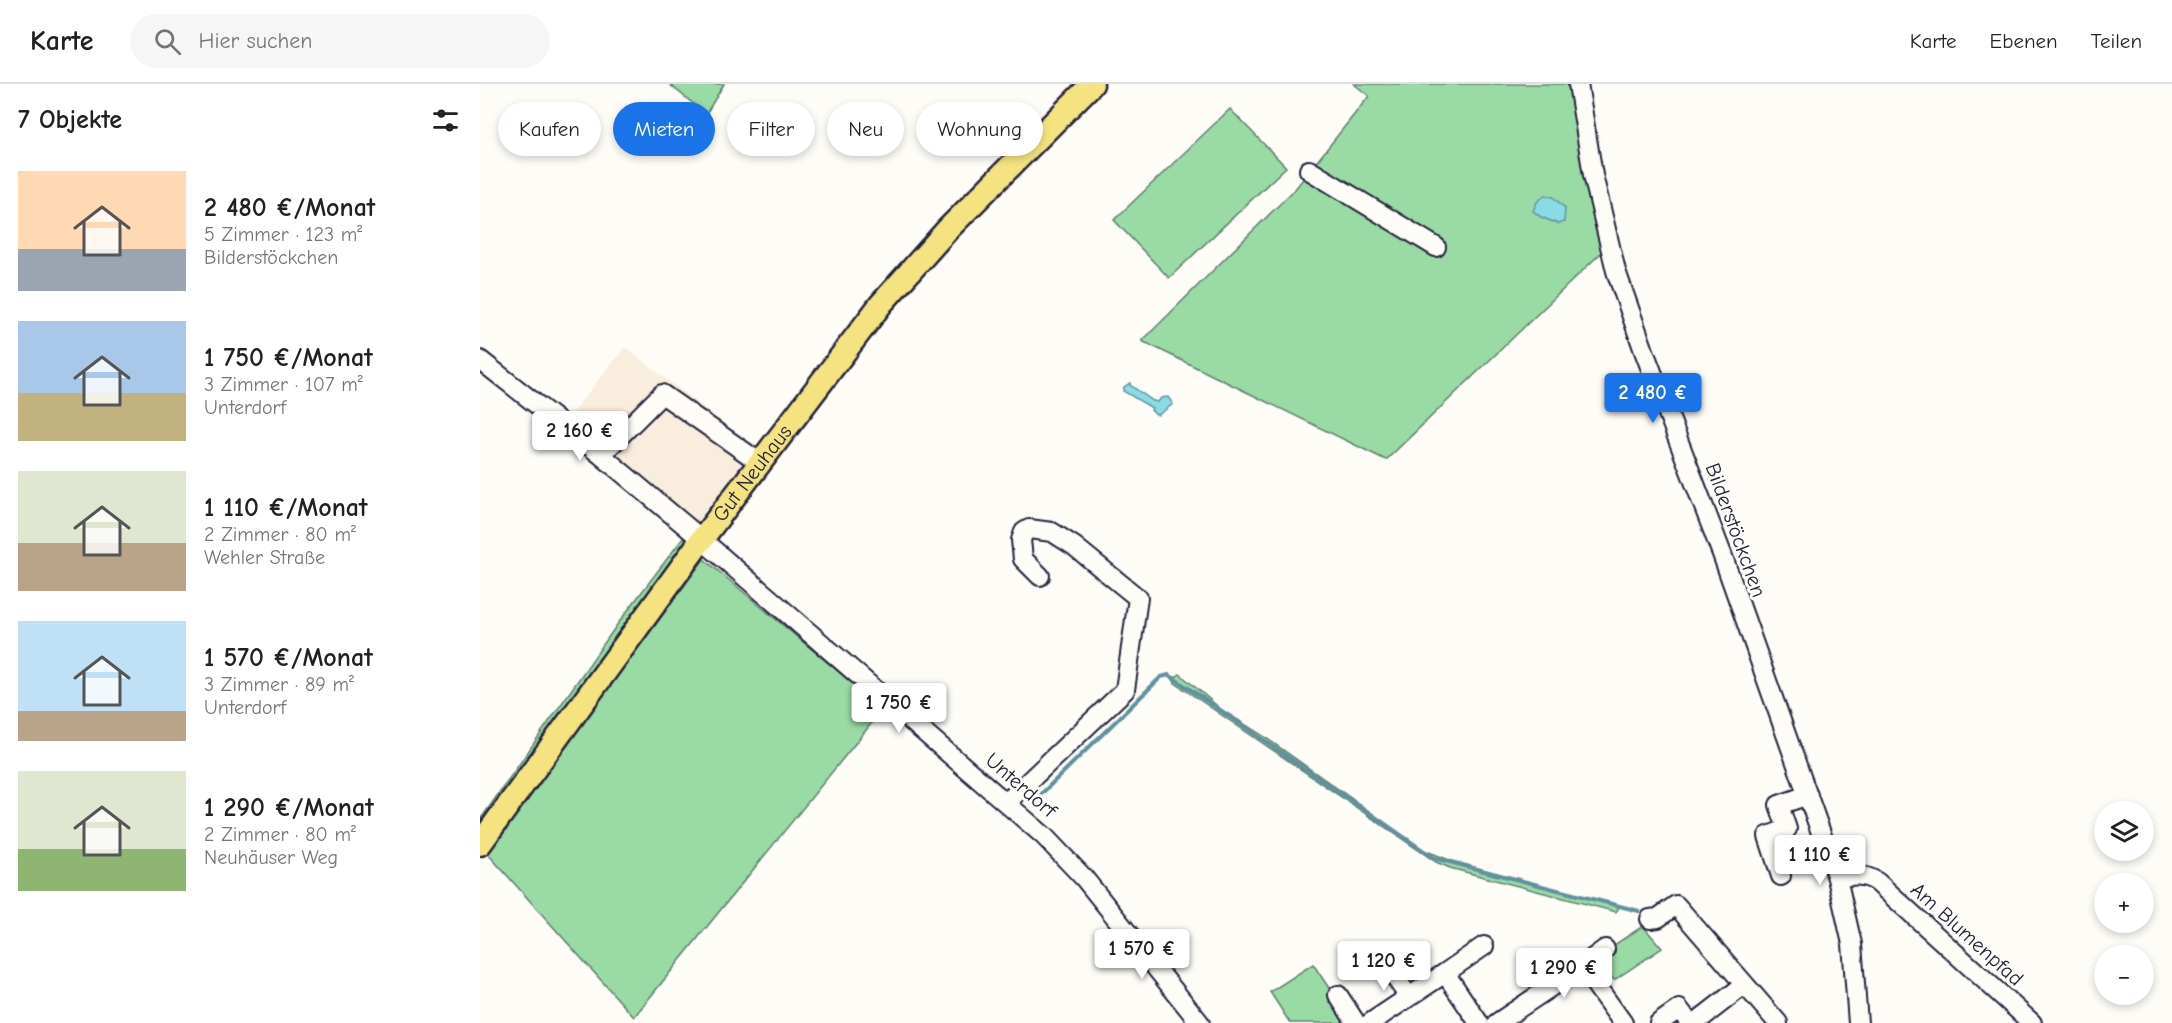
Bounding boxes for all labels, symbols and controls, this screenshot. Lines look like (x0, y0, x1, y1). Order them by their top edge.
search box (130, 14, 550, 68)
text: Karte (30, 25, 94, 57)
icon: search (151, 25, 184, 58)
text: Hier suchen (199, 28, 313, 54)
text: Karte (1910, 29, 1957, 53)
text: Ebenen (1990, 29, 2058, 53)
text: Teilen (2091, 29, 2142, 53)
chip: Kaufen (498, 102, 601, 156)
chip: Mieten (613, 102, 715, 156)
chip: Filter (727, 102, 815, 156)
chip: Neu (827, 102, 904, 156)
chip: Wohnung (916, 102, 1043, 156)
icon: filters (429, 104, 462, 137)
text: 7 Objekte (18, 105, 122, 135)
text: 2 480 €/Monat (204, 193, 375, 223)
icon: home (66, 195, 138, 267)
text: 5 Zimmer · 123 m² (204, 223, 362, 246)
text: Bilderstöckchen (204, 246, 338, 269)
text: 1 750 €/Monat (204, 343, 373, 373)
icon: home (66, 345, 138, 417)
text: 3 Zimmer · 107 m² (204, 373, 363, 396)
pin: 2 480 € (1598, 373, 1708, 424)
text: 2 480 € (1618, 381, 1688, 404)
text: Unterdorf (204, 396, 286, 419)
pin: 2 160 € (525, 411, 635, 462)
text: 2 160 € (546, 419, 614, 442)
street label: Gut Neuhaus (708, 420, 797, 526)
street label: Bilderstöckchen (1701, 460, 1771, 600)
text: 1 110 €/Monat (204, 493, 368, 523)
icon: home (66, 495, 138, 567)
text: 2 Zimmer · 80 m² (204, 523, 356, 546)
text: Wehler Straße (204, 546, 325, 569)
text: 1 570 €/Monat (204, 643, 373, 673)
icon: home (66, 645, 138, 717)
text: 3 Zimmer · 89 m² (204, 673, 354, 696)
pin: 1 750 € (844, 683, 954, 734)
text: 1 750 € (866, 691, 932, 714)
text: Unterdorf (204, 696, 286, 719)
street label: Unterdorf (981, 748, 1062, 823)
text: 1 290 €/Monat (204, 793, 374, 823)
icon: home (66, 795, 138, 867)
map controls (2094, 801, 2154, 1005)
button: layers (2094, 801, 2154, 861)
text: 2 Zimmer · 80 m² (204, 823, 356, 846)
pin: 1 110 € (1765, 835, 1875, 886)
text: 1 110 € (1788, 843, 1852, 866)
text: Neuhäuser Weg (204, 846, 338, 869)
button: + (2094, 873, 2154, 933)
street label: Am Blumenpfad (1906, 877, 2028, 991)
pin: 1 570 € (1087, 929, 1197, 980)
text: 1 570 € (1109, 937, 1175, 960)
pin: 1 120 € (1329, 941, 1439, 992)
button: − (2094, 945, 2154, 1005)
pin: 1 290 € (1509, 948, 1619, 999)
text: 1 120 € (1351, 949, 1417, 972)
text: 1 290 € (1530, 956, 1598, 979)

